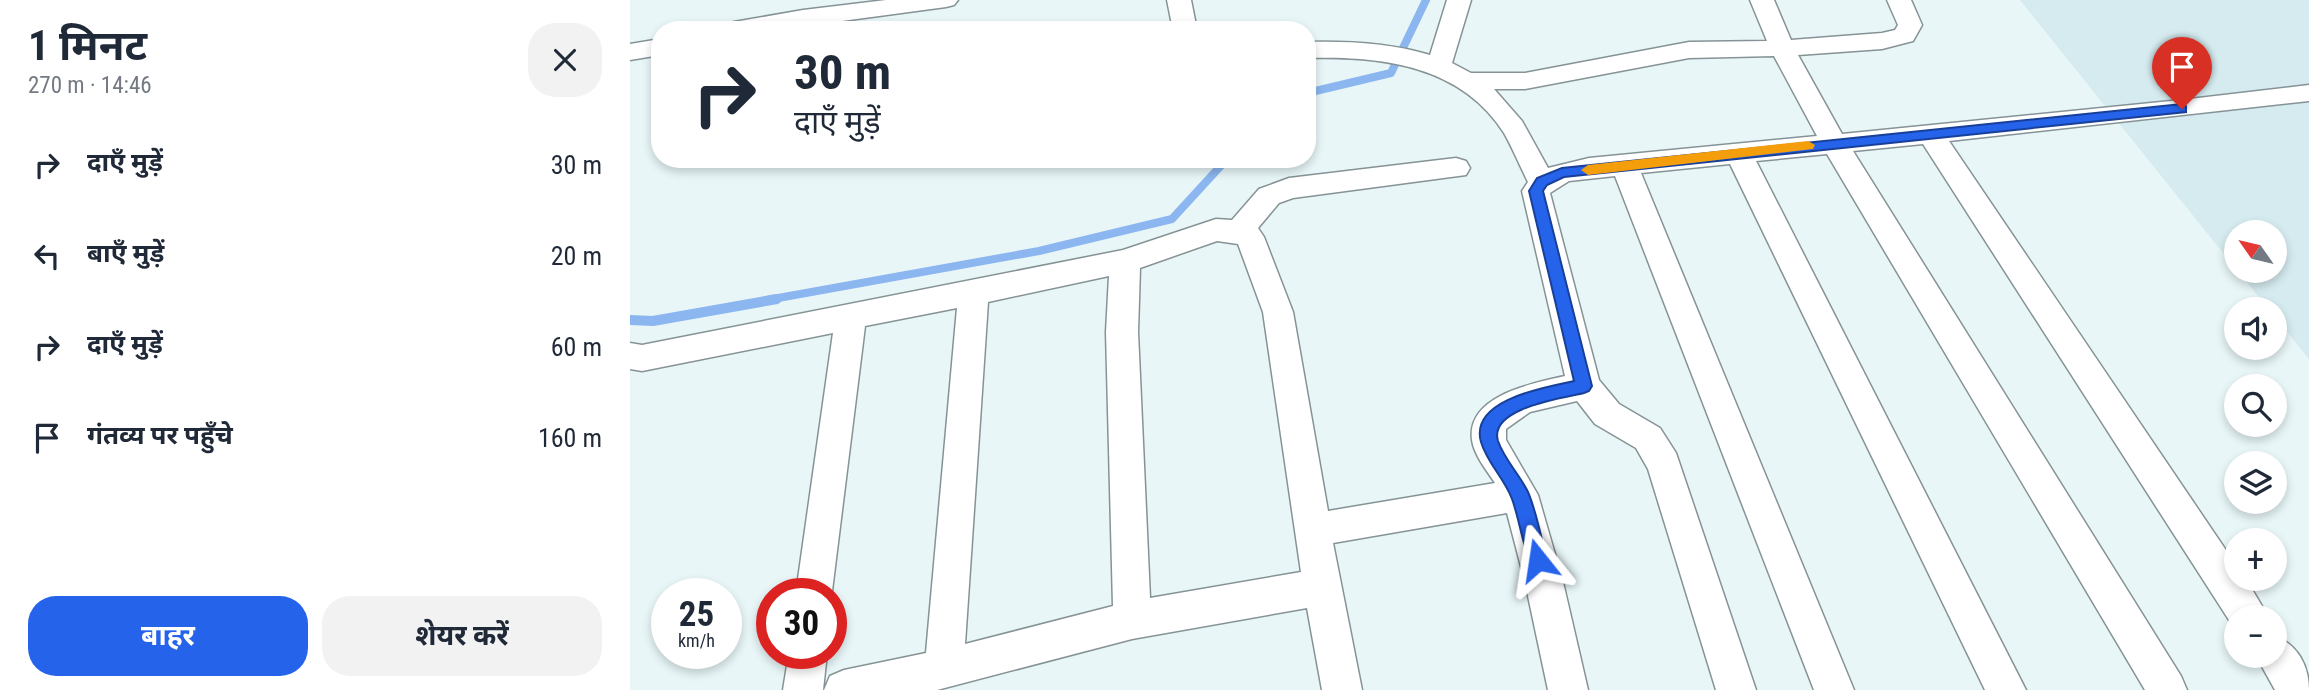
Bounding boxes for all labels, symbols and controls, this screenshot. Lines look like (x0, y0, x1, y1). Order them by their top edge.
text: 1 मिनट (28, 21, 147, 70)
button: close (528, 23, 602, 97)
pin (2152, 37, 2212, 109)
text: 30 m (794, 44, 891, 101)
icon: arrive (2163, 48, 2201, 86)
icon: right (679, 49, 770, 140)
text: 270 m · 14:46 (28, 72, 152, 99)
text: दाएँ मुड़ें (794, 103, 881, 141)
icon: right (28, 146, 66, 184)
text: दाएँ मुड़ें (87, 147, 163, 177)
text: 30 m (551, 150, 602, 180)
north arrow (2224, 220, 2287, 284)
map controls (2224, 220, 2287, 668)
icon: left (28, 237, 66, 275)
text: बाएँ मुड़ें (87, 238, 164, 268)
text: 20 m (551, 241, 602, 271)
button: sound (2224, 297, 2287, 360)
icon: right (28, 328, 66, 366)
text: दाएँ मुड़ें (87, 329, 163, 359)
text: 60 m (551, 332, 602, 362)
button: search (2224, 374, 2287, 437)
icon: arrive (28, 419, 66, 457)
text: गंतव्य पर पहुँचे (87, 420, 233, 450)
text: 160 m (538, 423, 602, 453)
button: layers (2224, 451, 2287, 514)
position arrow (1501, 523, 1575, 597)
button: + (2224, 528, 2287, 591)
speed limit sign: 30 (756, 578, 847, 669)
text: 25 (679, 594, 714, 635)
button: बाहर (28, 596, 308, 676)
button: शेयर करें (322, 596, 602, 676)
button: − (2224, 605, 2287, 668)
text: km/h (678, 630, 715, 651)

